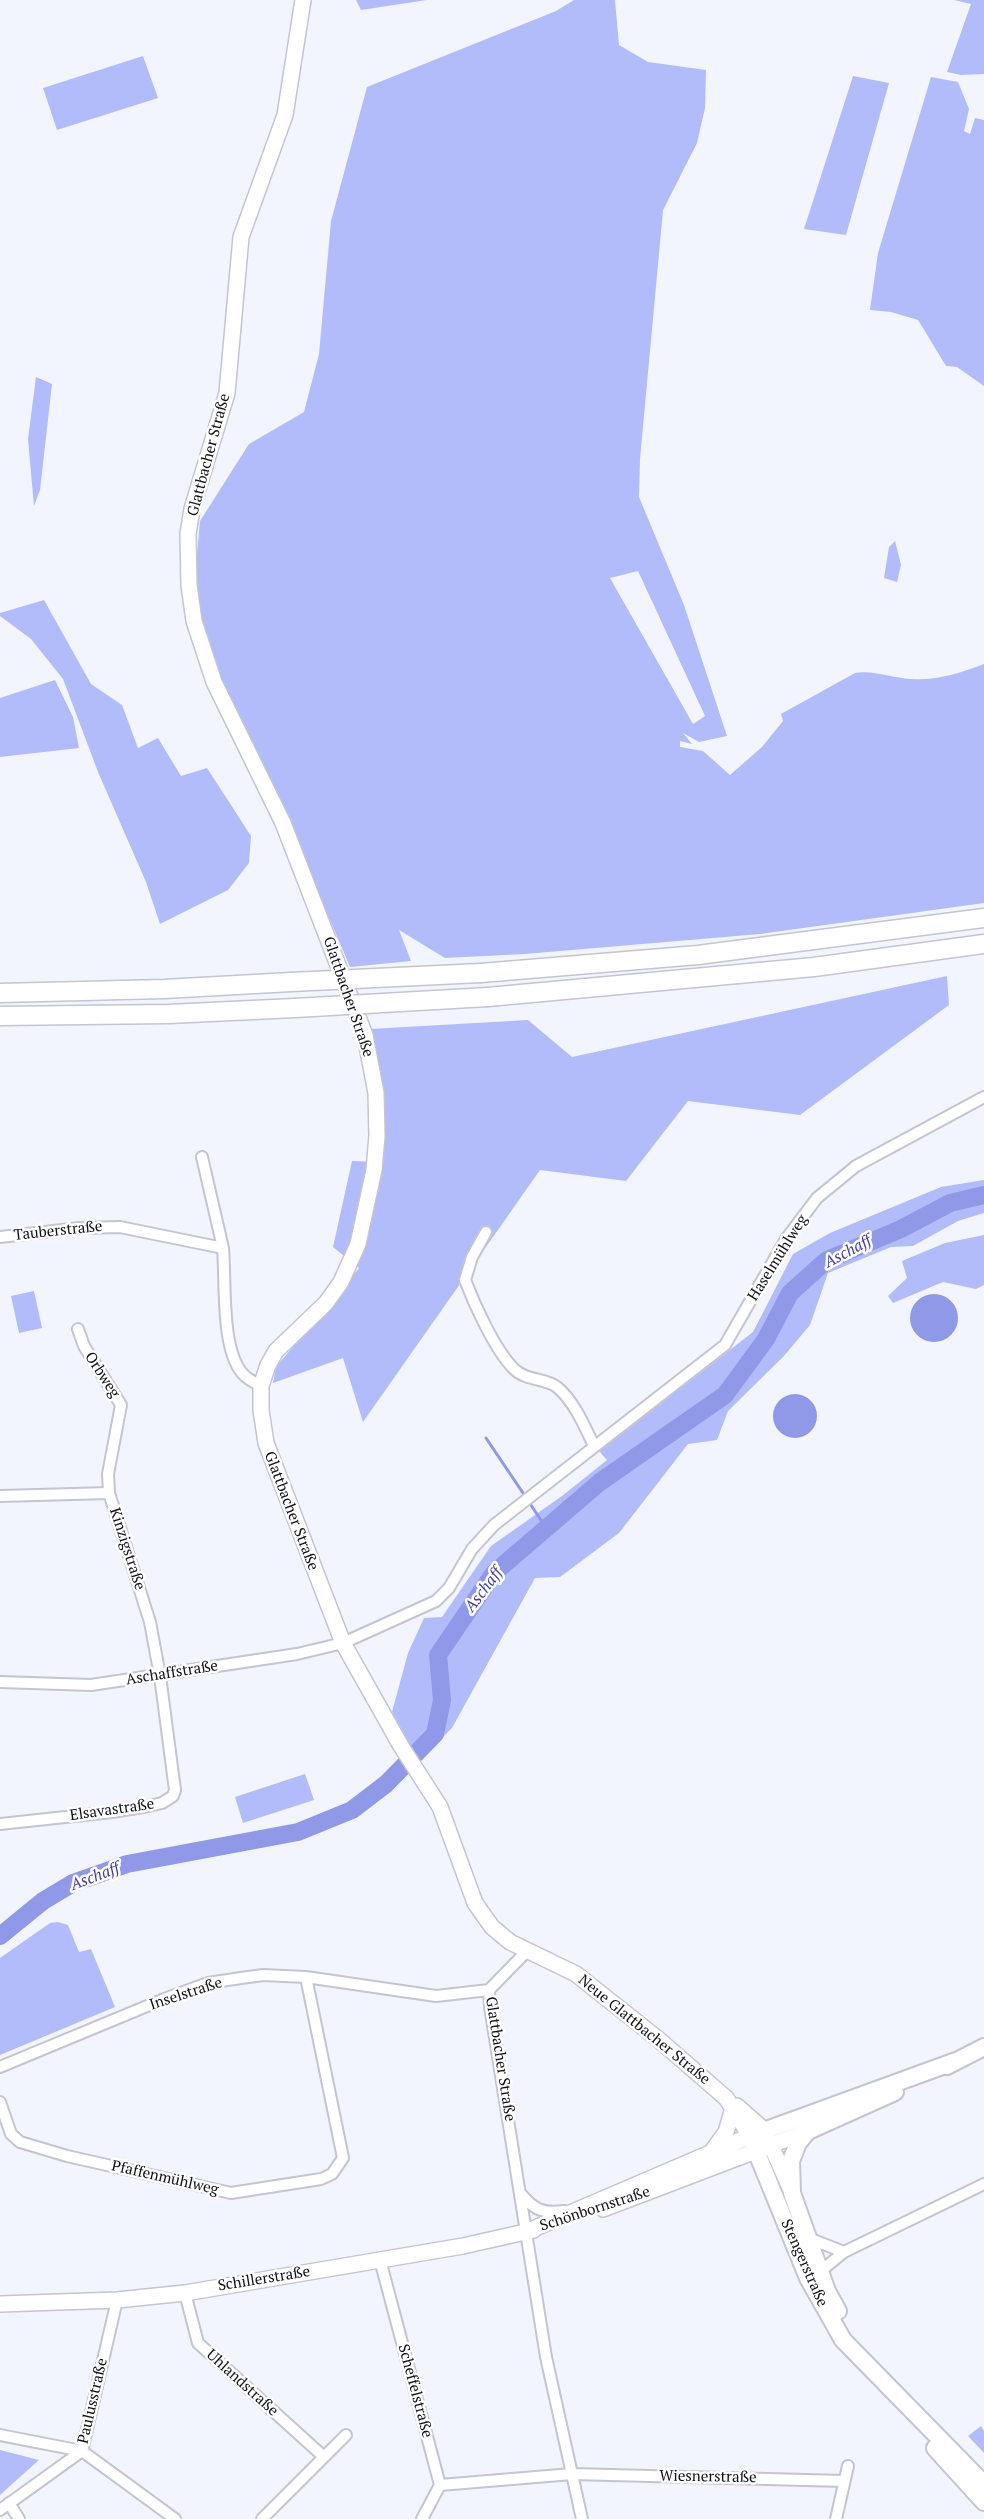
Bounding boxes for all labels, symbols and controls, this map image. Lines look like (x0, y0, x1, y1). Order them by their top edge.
street label: Glattbacher Straße (184, 392, 234, 518)
street label: Glattbacher Straße (319, 934, 377, 1060)
street label: Haselmühlweg (744, 1212, 812, 1304)
street label: Tauberstraße (13, 1217, 103, 1245)
water label: Aschaff (821, 1232, 875, 1272)
street label: Orbweg (81, 1349, 123, 1401)
street label: Glattbacher Straße (260, 1449, 322, 1573)
street label: Kinzigstraße (105, 1506, 149, 1592)
water label: Aschaff (461, 1564, 507, 1616)
street label: Aschaffstraße (125, 1657, 219, 1689)
street label: Elsavastraße (69, 1795, 155, 1825)
water label: Aschaff (68, 1859, 122, 1895)
street label: Neue Glattbacher Straße (574, 1971, 714, 2089)
street label: Inselstraße (147, 1974, 225, 2014)
street label: Glattbacher Straße (481, 1995, 519, 2123)
street label: Pfaffenmühlweg (110, 2157, 220, 2199)
street label: Schönbornstraße (538, 2183, 652, 2235)
street label: Stengerstraße (777, 2217, 831, 2309)
street label: Schillerstraße (217, 2263, 311, 2295)
street label: Scheffelstraße (394, 2342, 436, 2440)
street label: Uhlandstraße (202, 2346, 282, 2420)
street label: Paulusstraße (74, 2356, 112, 2446)
street label: Wiesnerstraße (659, 2467, 757, 2487)

